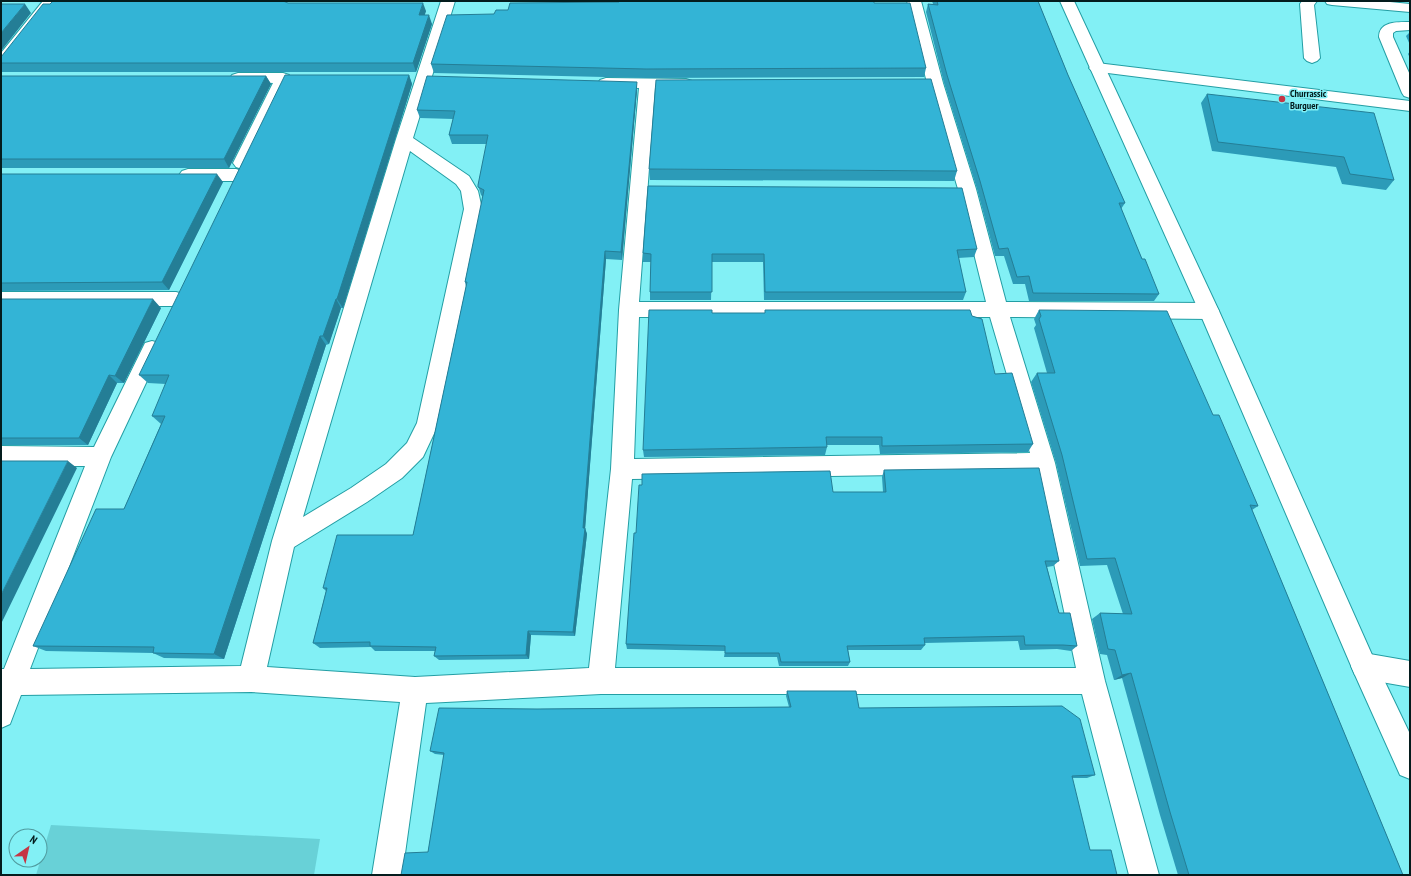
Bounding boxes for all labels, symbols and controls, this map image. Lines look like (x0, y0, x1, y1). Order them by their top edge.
place label: Churrassic Burguer (1290, 87, 1327, 112)
marker: Churrassic Burguer (1277, 94, 1287, 104)
north arrow (8, 828, 48, 868)
text: N (27, 832, 40, 847)

